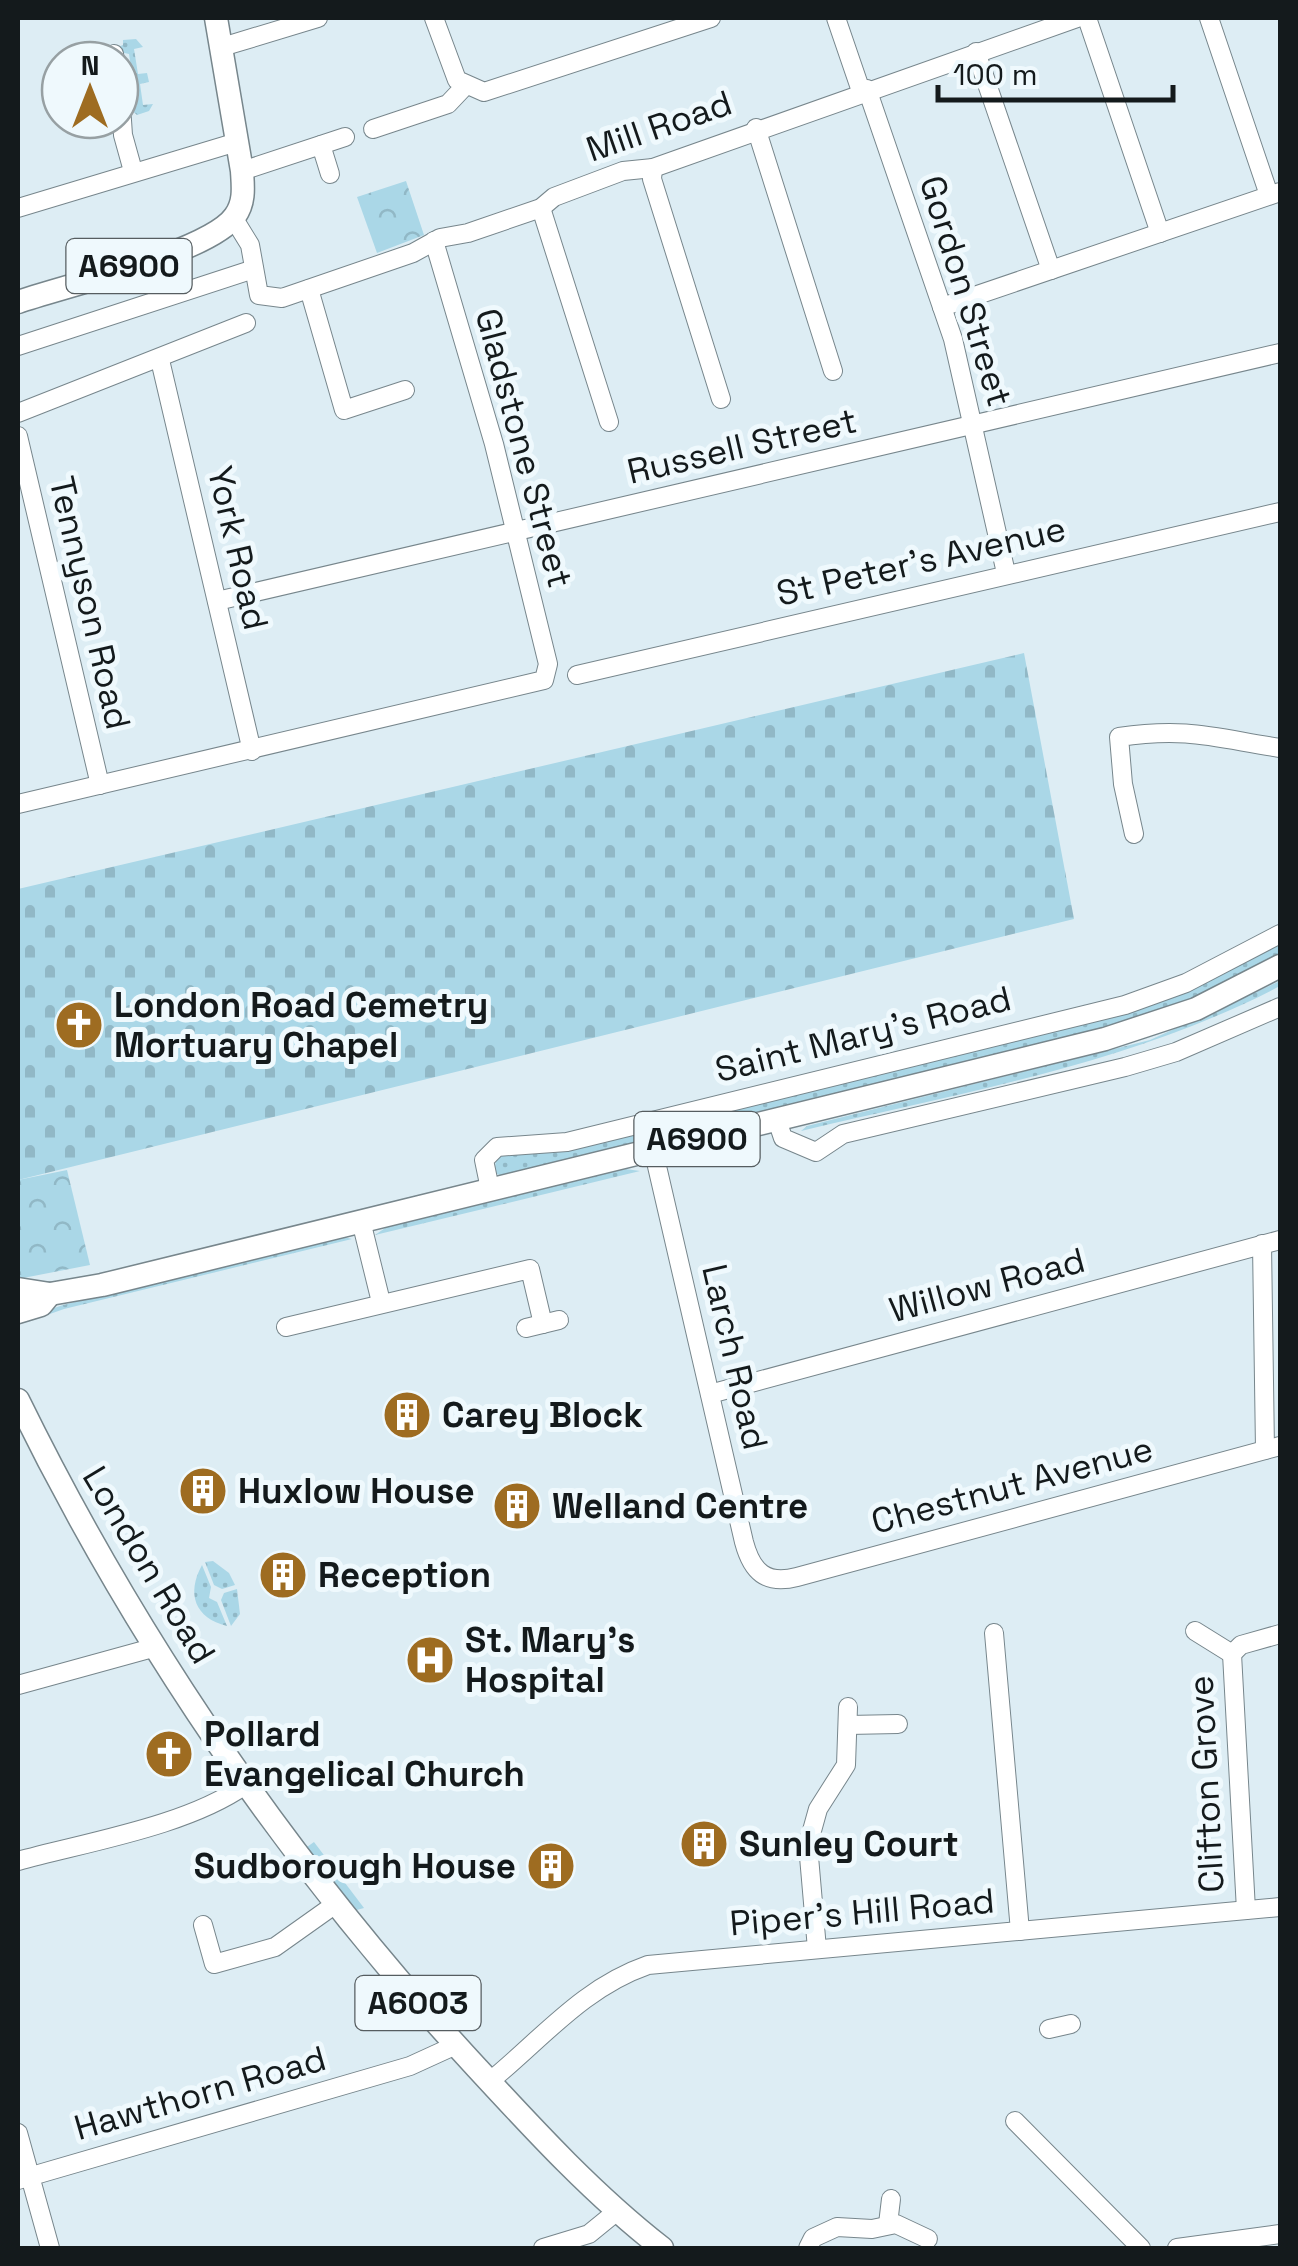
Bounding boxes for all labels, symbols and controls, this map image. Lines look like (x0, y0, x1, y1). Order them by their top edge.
north arrow (40, 40, 140, 140)
scale bar (938, 40, 1173, 102)
text: N (81, 47, 99, 83)
text: 100 m (953, 55, 1038, 94)
street label: Mill Road (580, 81, 738, 171)
street label: Gordon Street (910, 170, 1022, 412)
road number: A6900 (66, 239, 192, 293)
street label: Gladstone Street (466, 304, 582, 592)
street label: Russell Street (623, 398, 861, 494)
street label: York Road (198, 462, 278, 634)
street label: Tennyson Road (40, 472, 140, 734)
street label: St Peter's Avenue (772, 506, 1070, 616)
street label: Saint Mary's Road (711, 976, 1015, 1092)
place label: London Road Cemetry Mortuary Chapel (114, 983, 488, 1067)
church icon: London Road Cemetry Mortuary Chapel (53, 999, 105, 1051)
road number: A6900 (634, 1112, 760, 1166)
street label: Willow Road (884, 1238, 1090, 1332)
street label: Larch Road (692, 1260, 778, 1454)
building icon: Carey Block (381, 1389, 433, 1441)
place label: Carey Block (442, 1393, 643, 1437)
street label: Chestnut Avenue (866, 1426, 1158, 1544)
street label: London Road (73, 1458, 225, 1672)
building icon: Huxlow House (177, 1465, 229, 1517)
place label: Huxlow House (238, 1469, 475, 1513)
building icon: Welland Centre (491, 1480, 543, 1532)
place label: Welland Centre (552, 1484, 808, 1528)
building icon: Reception (257, 1549, 309, 1601)
place label: Reception (318, 1553, 491, 1597)
place label: St. Mary's Hospital (465, 1618, 635, 1702)
hospital icon: St. Mary's Hospital (404, 1634, 456, 1686)
street label: Clifton Grove (1178, 1674, 1234, 1894)
place label: Pollard Evangelical Church (204, 1712, 525, 1796)
church icon: Pollard Evangelical Church (143, 1728, 195, 1780)
building icon: Sunley Court (678, 1818, 730, 1870)
place label: Sunley Court (739, 1822, 959, 1866)
building icon: Sudborough House (525, 1840, 577, 1892)
place label: Sudborough House (194, 1844, 516, 1888)
street label: Piper's Hill Road (728, 1879, 996, 1945)
road number: A6003 (356, 1976, 480, 2030)
street label: Hawthorn Road (69, 2036, 331, 2150)

